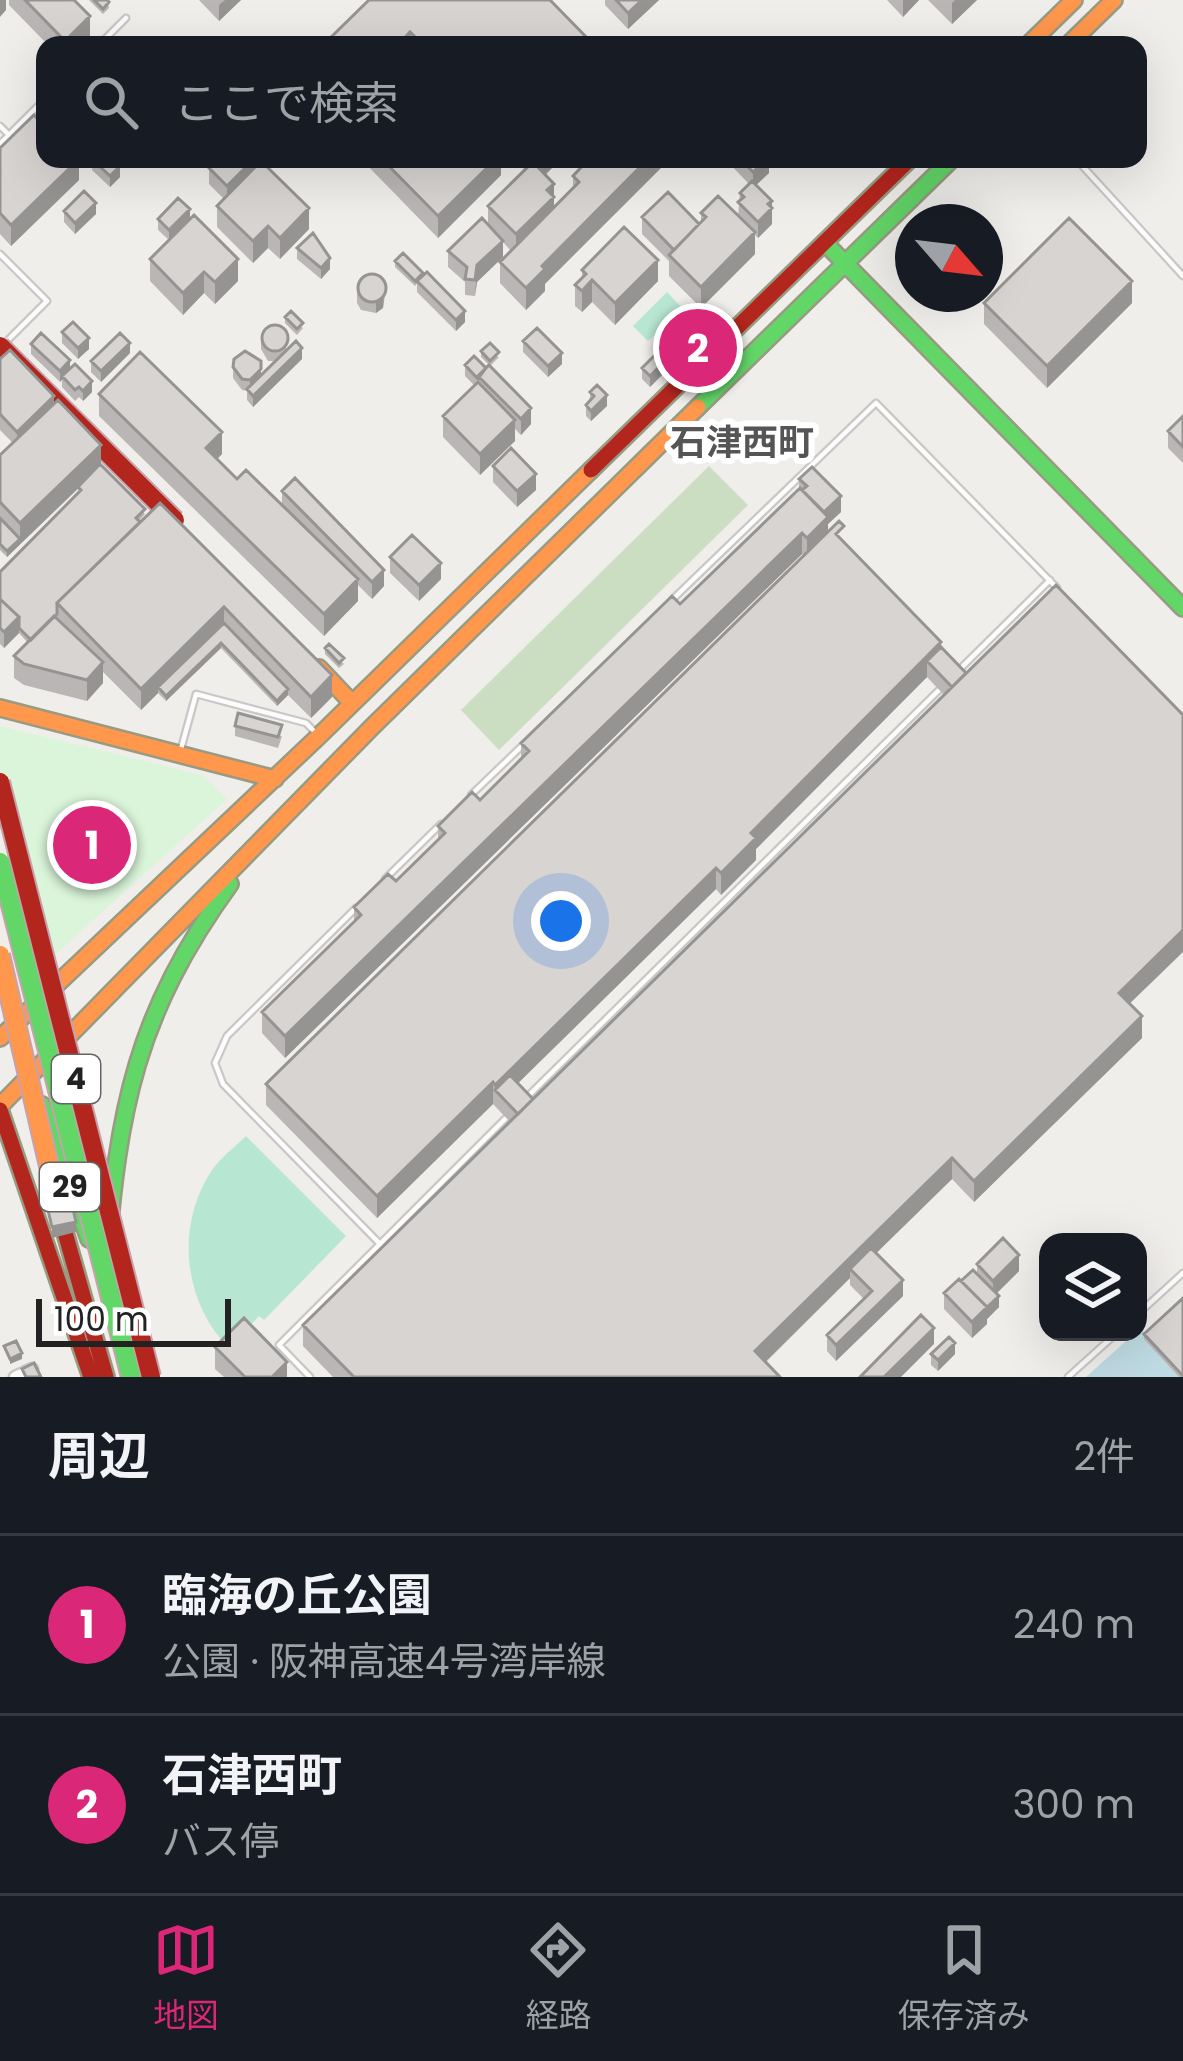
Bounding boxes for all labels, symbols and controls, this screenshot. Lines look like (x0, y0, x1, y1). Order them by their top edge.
search box (36, 36, 1147, 168)
icon: search (78, 69, 144, 135)
text: ここで検索 (174, 72, 399, 135)
north arrow (895, 204, 1003, 312)
pin: 2 (659, 303, 737, 393)
district label: 石津西町 (670, 417, 814, 468)
pin: 1 (53, 800, 131, 890)
your location (531, 891, 591, 951)
road number: 4 (52, 1055, 100, 1103)
road number: 29 (40, 1163, 100, 1211)
map controls (1039, 1233, 1147, 1341)
button: layers (1039, 1233, 1147, 1341)
scale bar (36, 1293, 231, 1346)
text: 100 m (54, 1296, 149, 1343)
text: 周辺 (48, 1420, 150, 1492)
text: 2件 (1074, 1429, 1135, 1484)
text: 臨海の丘公園 (162, 1564, 432, 1627)
text: 1 (80, 1597, 94, 1652)
text: 240 m (1013, 1597, 1135, 1652)
text: 公園 · 阪神高速4号湾岸線 (162, 1634, 606, 1689)
text: 石津西町 (162, 1744, 342, 1807)
text: 2 (76, 1777, 98, 1832)
text: 300 m (1012, 1777, 1135, 1832)
text: バス停 (162, 1814, 279, 1869)
tab: 地図 (153, 1917, 219, 2041)
tab: 経路 (525, 1917, 591, 2041)
tab: 保存済み (898, 1917, 1030, 2041)

